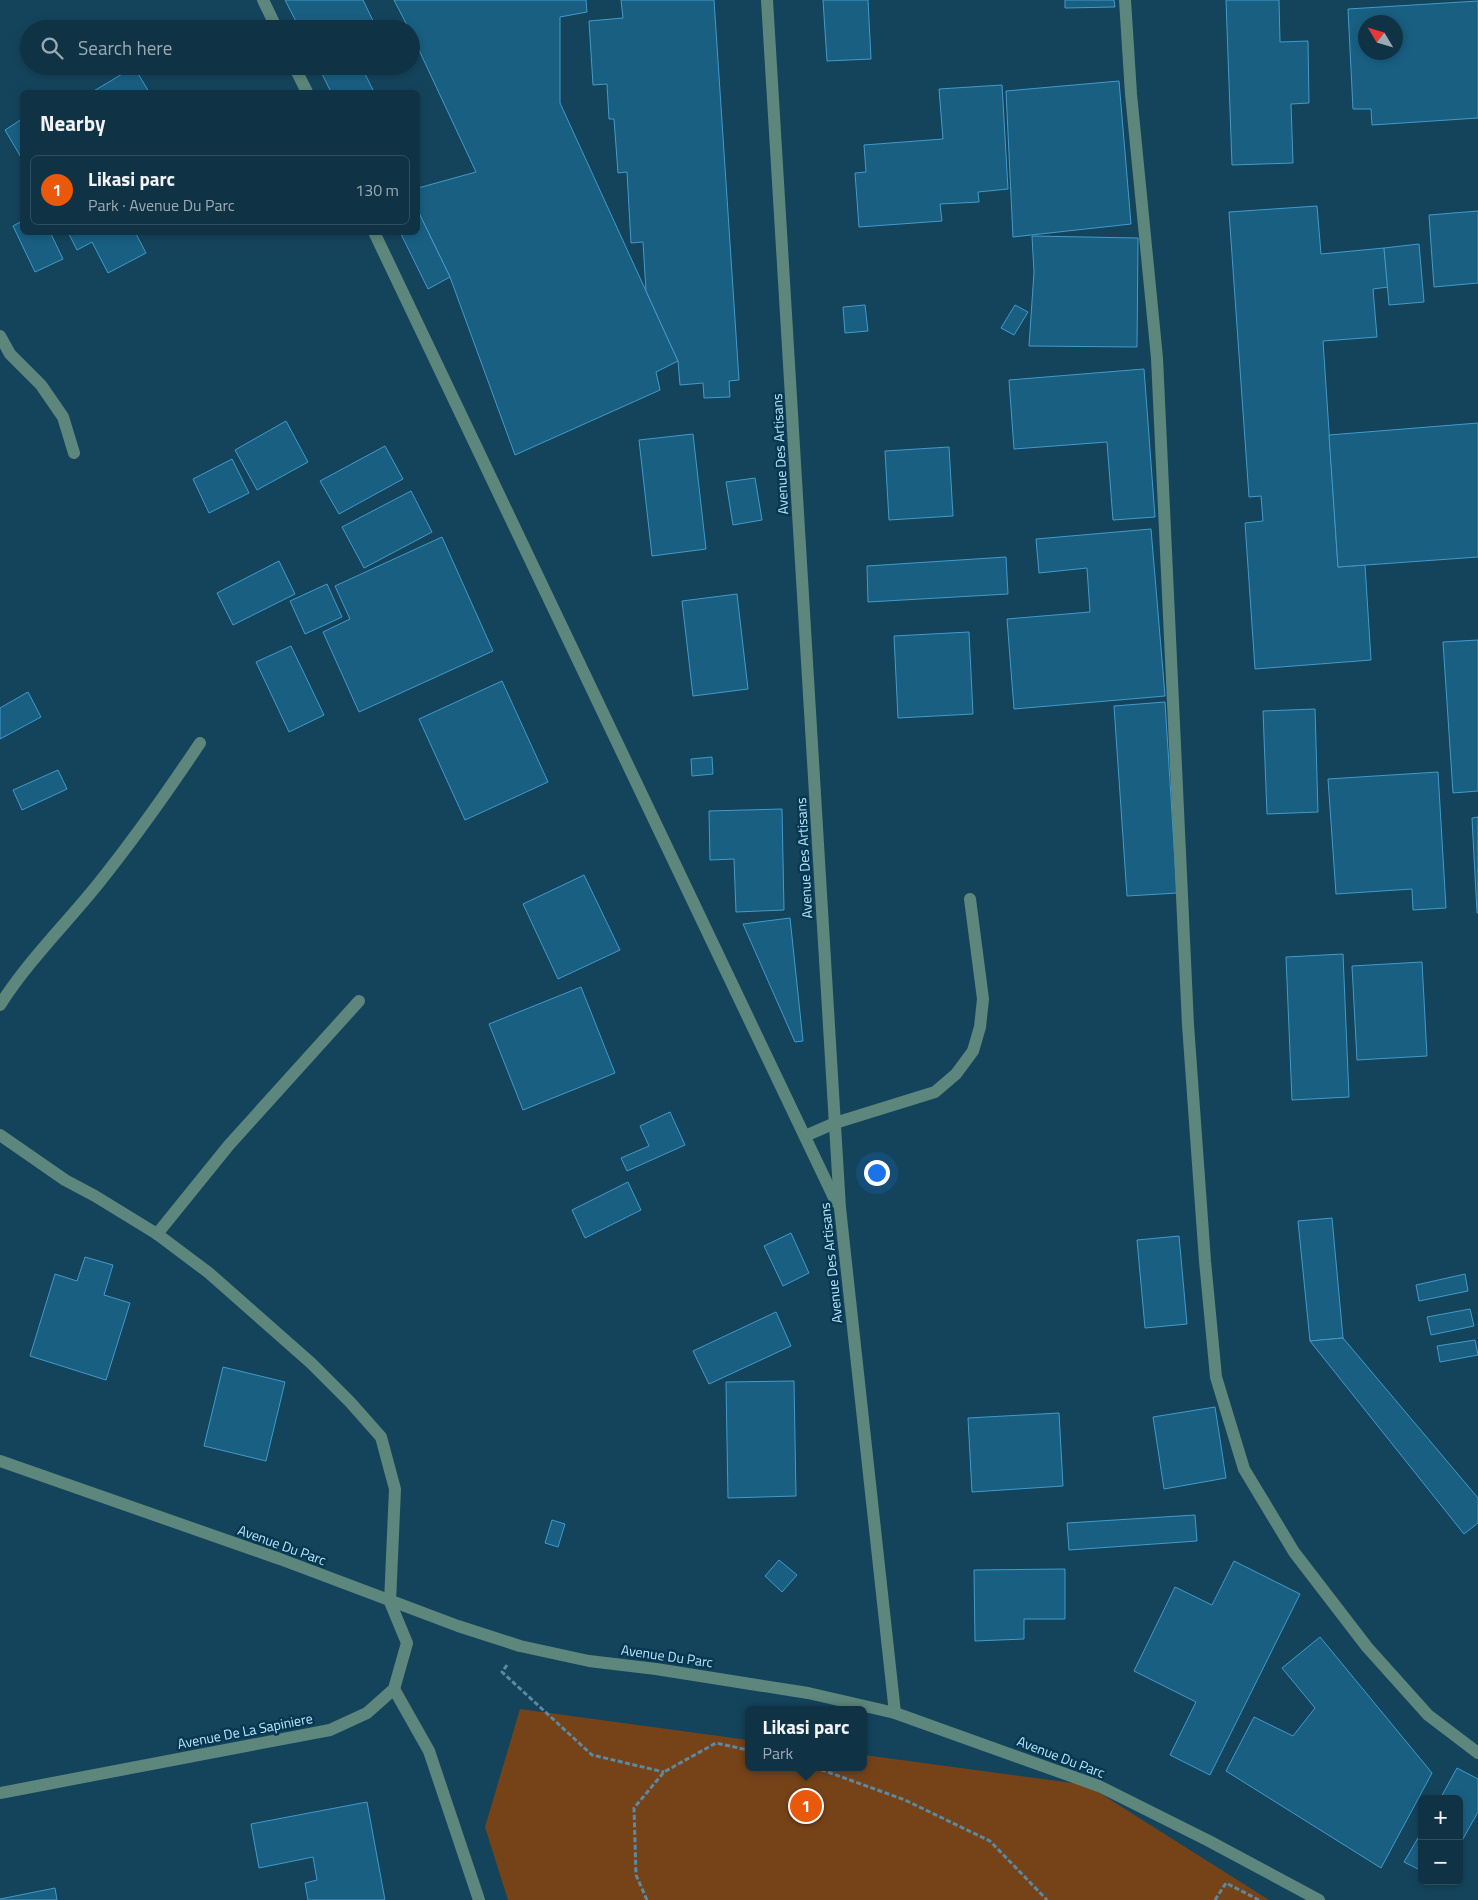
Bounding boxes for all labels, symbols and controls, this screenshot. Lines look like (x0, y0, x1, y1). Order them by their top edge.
north arrow (1358, 15, 1403, 60)
search box (20, 20, 420, 75)
text: Search here (78, 33, 172, 62)
icon: search (38, 34, 66, 62)
text: Nearby (40, 107, 105, 139)
text: Likasi parc (88, 164, 175, 193)
text: 1 (53, 178, 61, 202)
text: 130 m (355, 178, 399, 202)
text: Park · Avenue Du Parc (88, 193, 235, 217)
street label: Avenue Des Artisans (766, 393, 793, 515)
street label: Avenue Des Artisans (790, 797, 817, 919)
your location (864, 1160, 890, 1186)
street label: Avenue Des Artisans (814, 1202, 847, 1324)
street label: Avenue Du Parc (235, 1519, 329, 1570)
street label: Avenue Du Parc (620, 1639, 714, 1672)
popup (745, 1706, 867, 1771)
street label: Avenue De La Sapiniere (175, 1707, 314, 1754)
text: Likasi parc (762, 1712, 850, 1741)
street label: Avenue Du Parc (1014, 1730, 1108, 1783)
text: Park (762, 1741, 793, 1765)
pin: 1 (790, 1787, 822, 1825)
map controls (1418, 1795, 1463, 1885)
button: + (1418, 1795, 1463, 1840)
button: − (1418, 1840, 1463, 1885)

